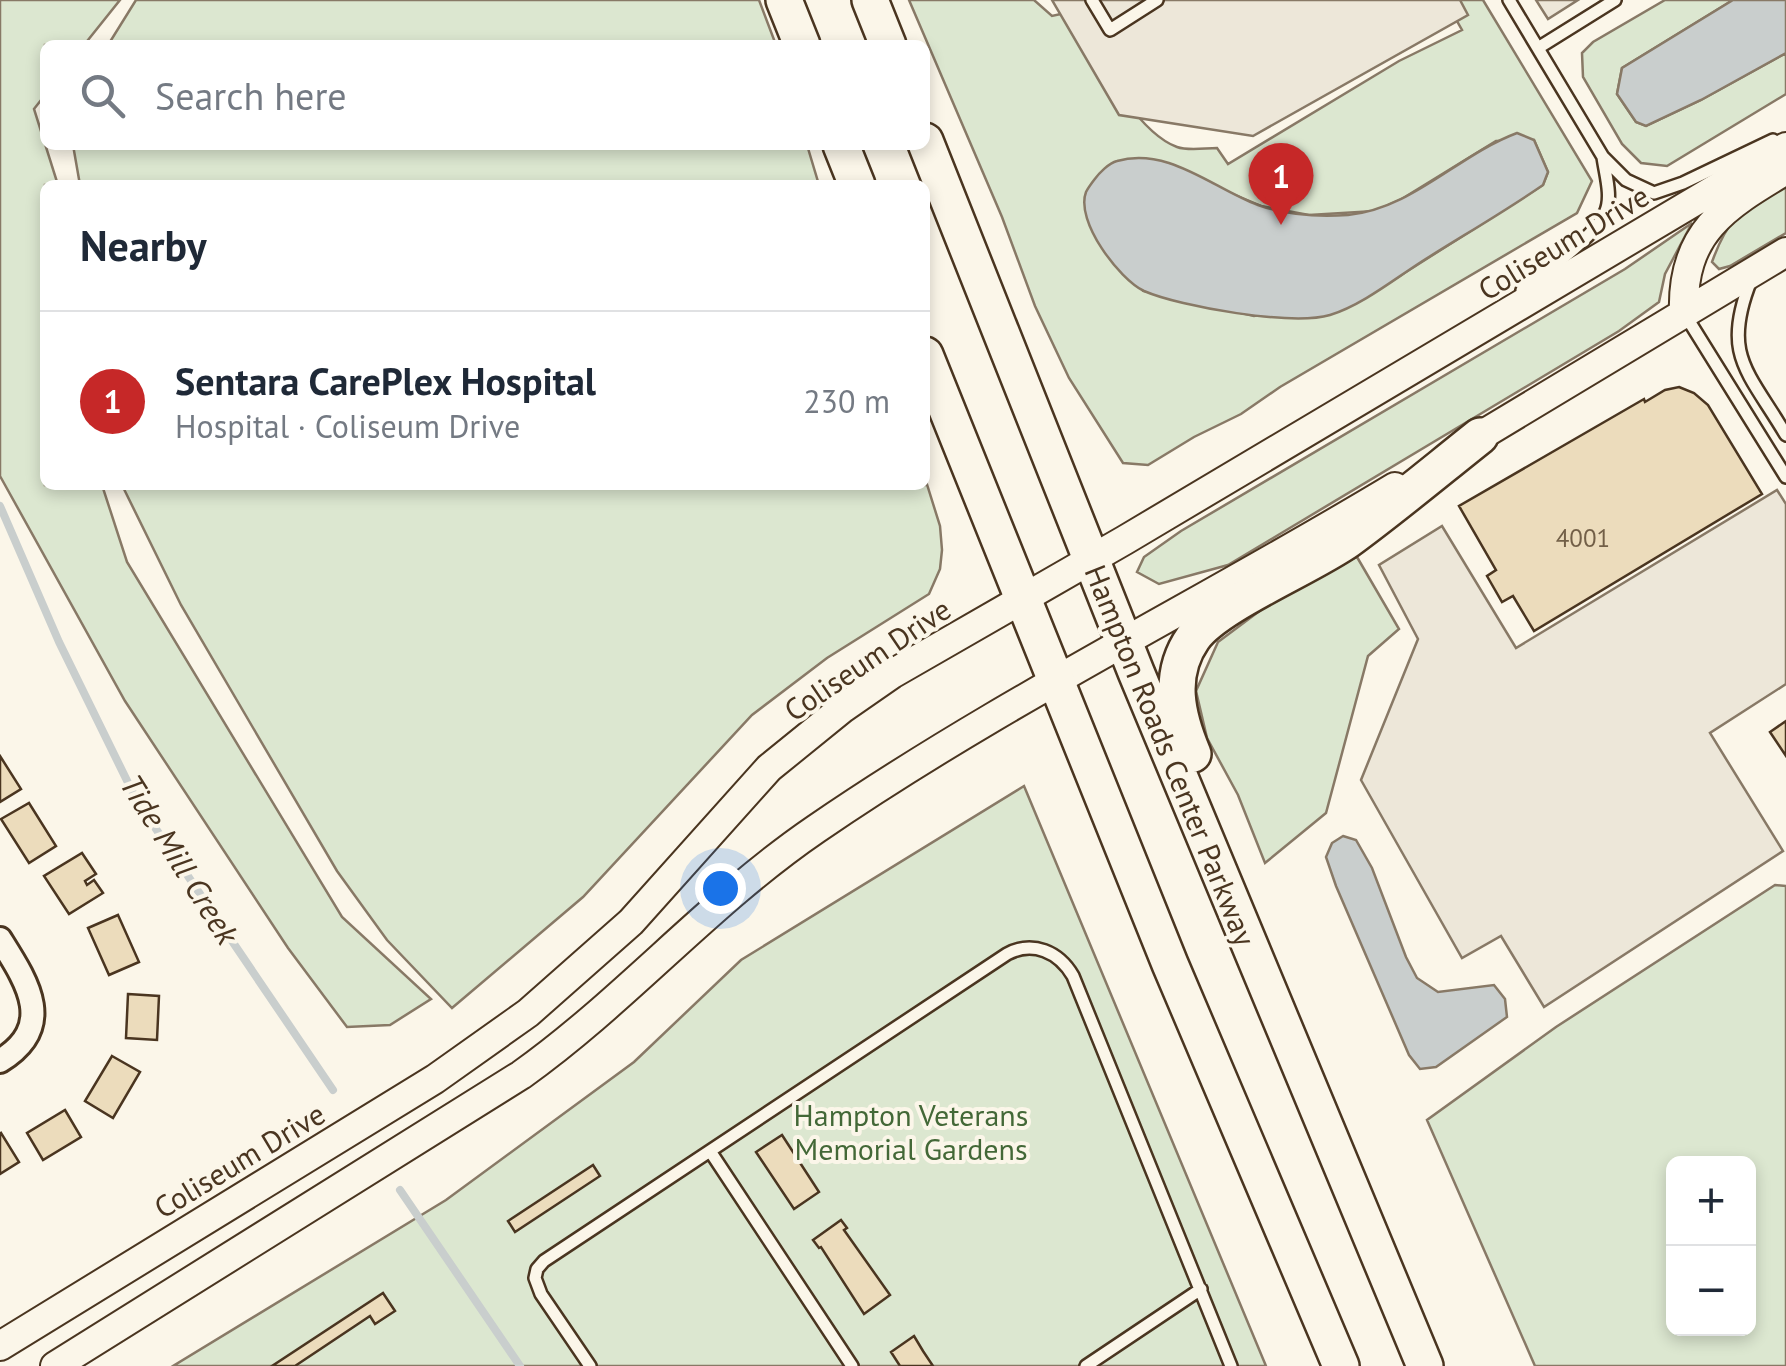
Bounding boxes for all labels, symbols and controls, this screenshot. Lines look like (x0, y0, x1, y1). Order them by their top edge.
search box (40, 40, 930, 150)
icon: search (75, 68, 130, 123)
text: Search here (155, 71, 347, 120)
pin: 1 (1248, 142, 1314, 225)
street label: Coliseum Drive (1470, 176, 1656, 308)
text: Nearby (80, 218, 207, 273)
text: Sentara CarePlex Hospital (175, 356, 596, 405)
text: 1 (103, 380, 122, 422)
text: 230 m (803, 380, 890, 422)
text: Hospital · Coliseum Drive (175, 405, 520, 447)
house number: 4001 (1556, 522, 1610, 554)
street label: Hampton Roads Center Parkway (1077, 559, 1265, 951)
street label: Coliseum Drive (776, 589, 958, 729)
water label: Tide Mill Creek (111, 766, 250, 953)
your location (695, 863, 746, 914)
street label: Coliseum Drive (146, 1094, 332, 1226)
park label: Hampton Veterans Memorial Gardens (794, 1095, 1028, 1168)
map controls (1666, 1156, 1756, 1336)
button: + (1666, 1156, 1756, 1246)
button: − (1666, 1246, 1756, 1336)

